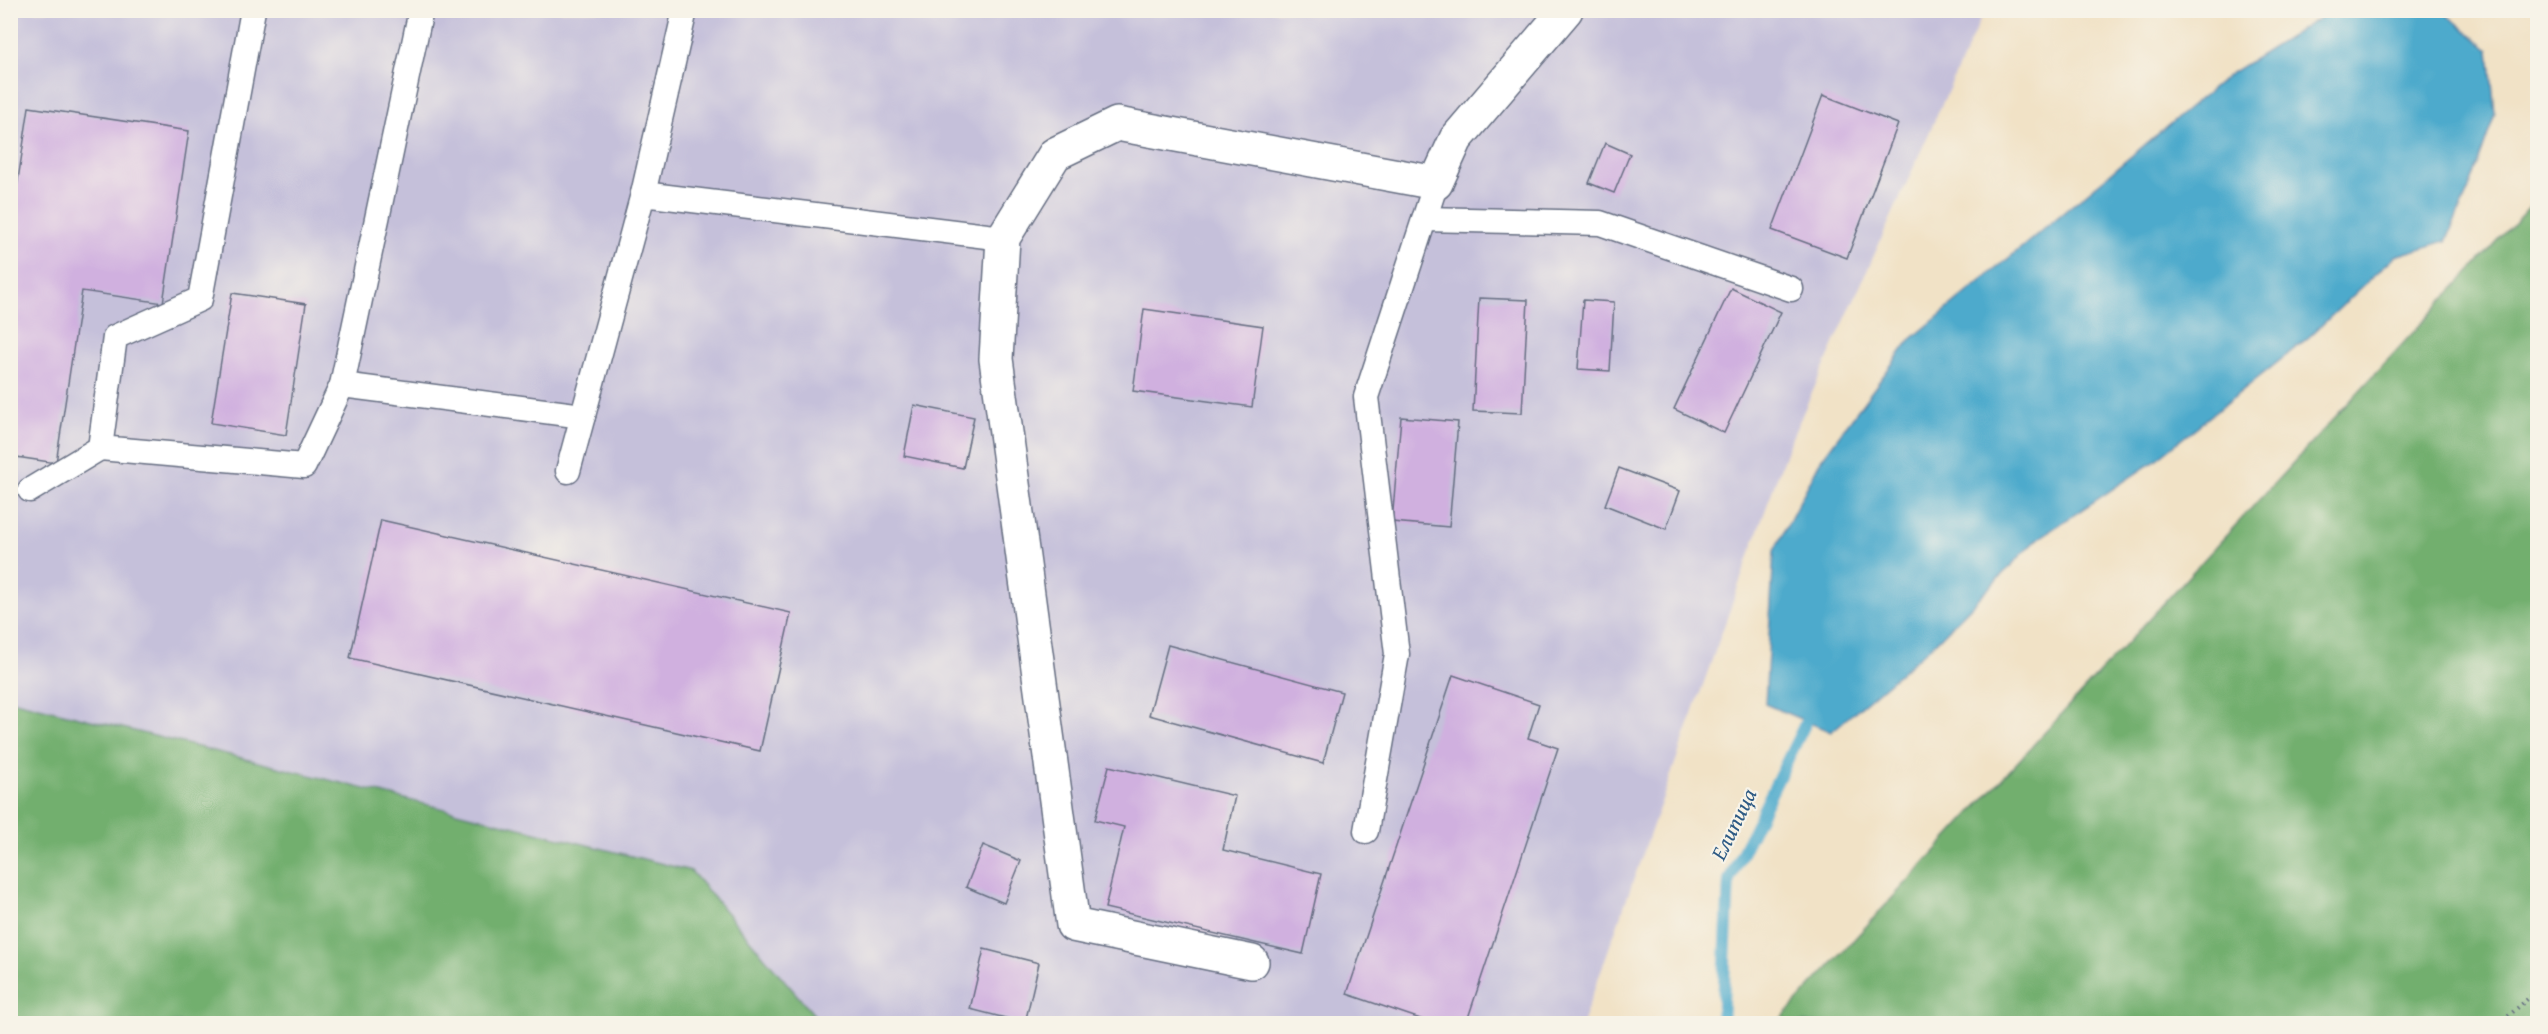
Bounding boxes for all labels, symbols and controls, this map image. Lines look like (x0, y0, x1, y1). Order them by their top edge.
water label: Елипица (1701, 783, 1764, 866)

